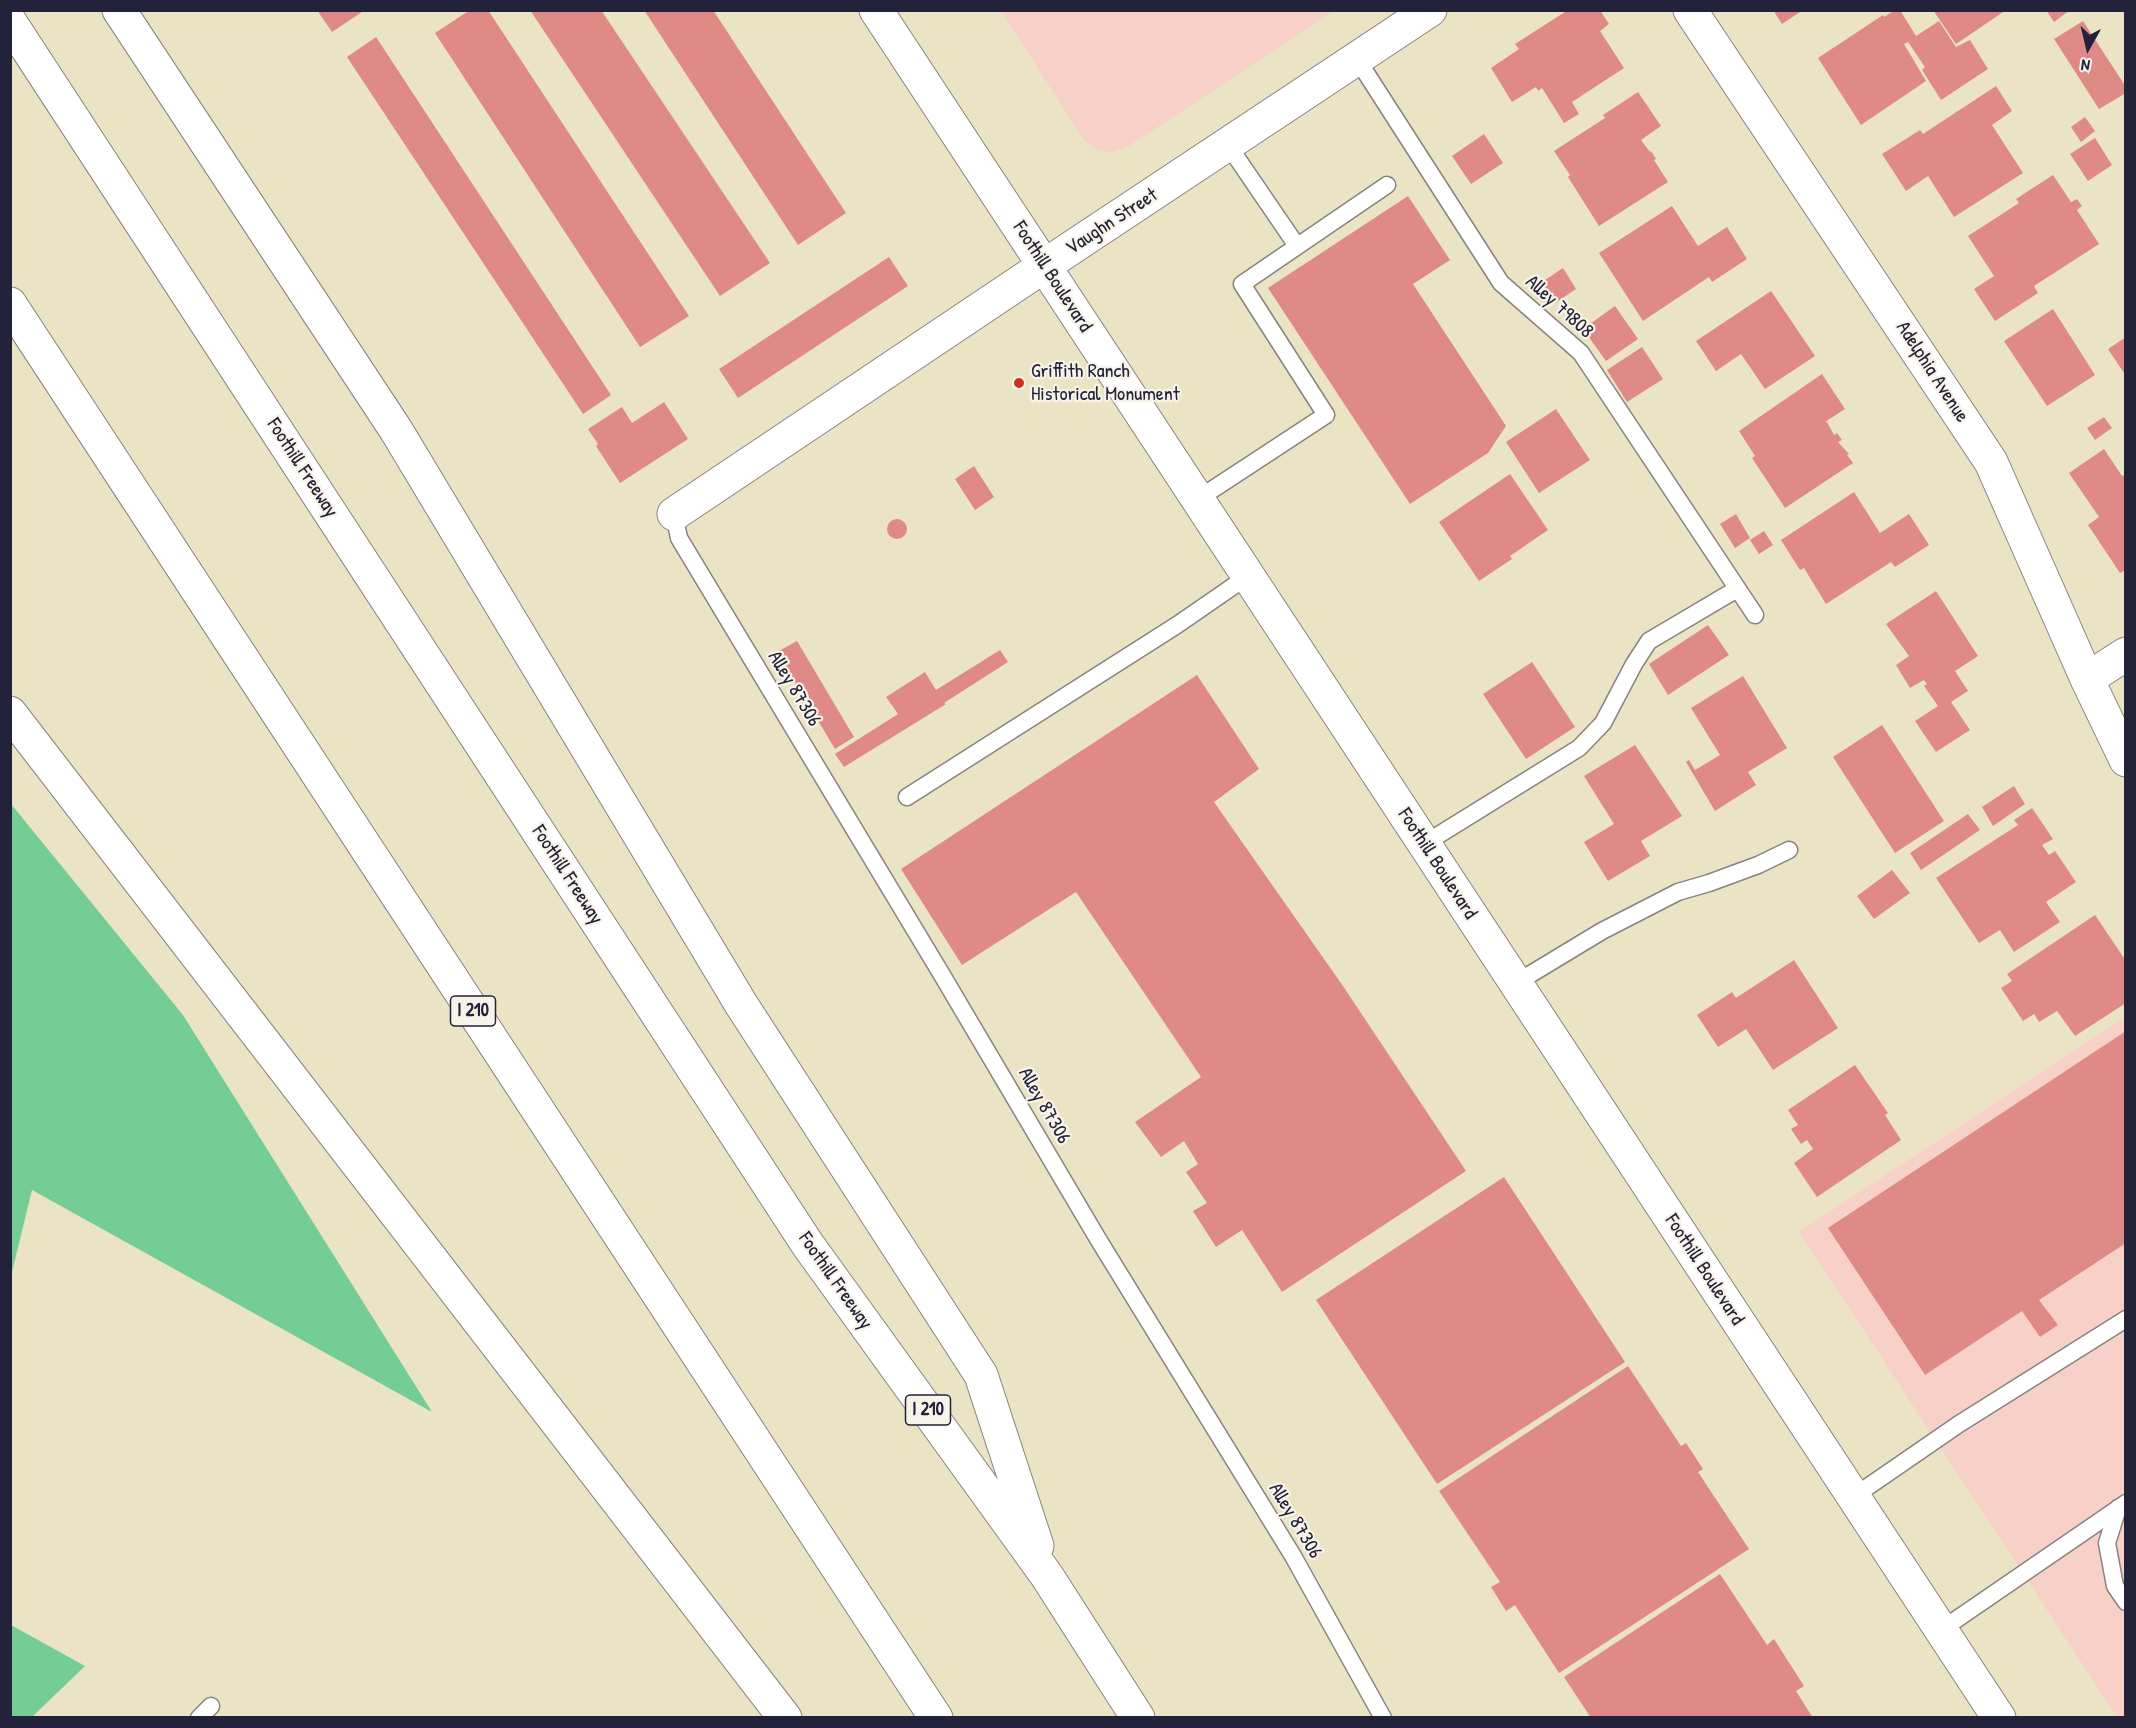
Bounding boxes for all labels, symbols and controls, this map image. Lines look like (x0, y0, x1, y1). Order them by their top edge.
north arrow (2058, 18, 2118, 78)
text: N (2080, 54, 2091, 77)
street label: Vaughn Street (1062, 183, 1162, 261)
street label: Foothill Boulevard (1007, 217, 1097, 337)
street label: Alley 79808 (1520, 270, 1598, 344)
street label: Adelphia Avenue (1890, 317, 1974, 427)
place label: Griffith Ranch Historical Monument (1031, 360, 1180, 407)
marker: Griffith Ranch Historical Monument (1012, 376, 1026, 390)
street label: Foothill Freeway (261, 414, 343, 522)
street label: Alley 87306 (762, 647, 826, 731)
street label: Foothill Boulevard (1392, 804, 1482, 924)
street label: Foothill Freeway (526, 821, 608, 929)
road number: I 210 (450, 996, 496, 1026)
street label: Alley 87306 (1013, 1064, 1075, 1148)
street label: Foothill Boulevard (1659, 1210, 1749, 1330)
street label: Foothill Freeway (793, 1228, 877, 1334)
road number: I 210 (906, 1395, 950, 1425)
street label: Alley 87306 (1263, 1479, 1327, 1563)

